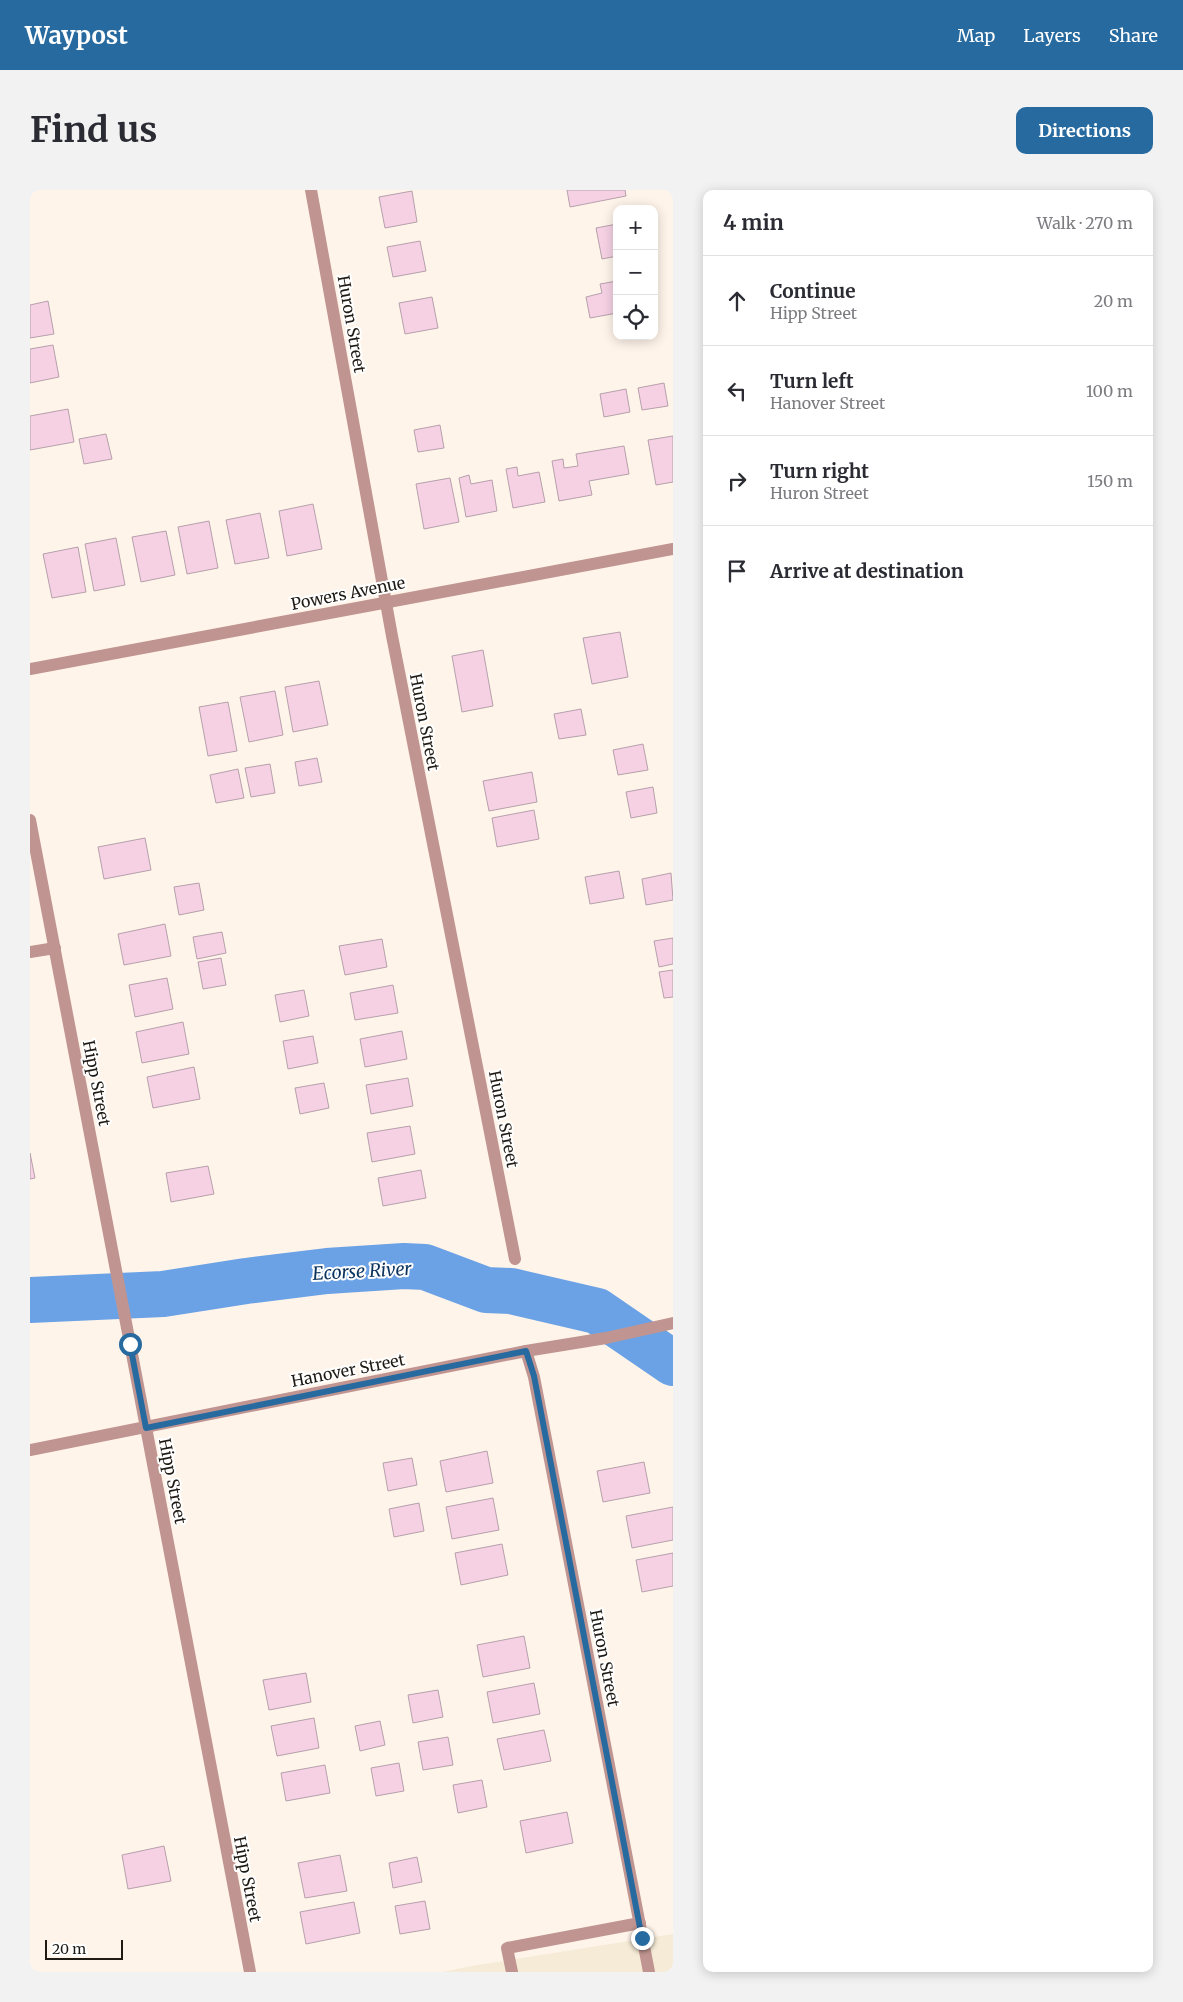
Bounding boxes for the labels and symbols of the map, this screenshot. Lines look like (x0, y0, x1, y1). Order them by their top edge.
street label: Huron Street (334, 274, 371, 375)
street label: Powers Avenue (289, 572, 407, 614)
street label: Huron Street (406, 672, 444, 773)
street label: Hipp Street (79, 1038, 115, 1128)
street label: Huron Street (485, 1069, 523, 1170)
water label: Ecorse River (312, 1257, 413, 1285)
route start (119, 1333, 142, 1356)
street label: Hanover Street (290, 1349, 407, 1391)
street label: Hipp Street (155, 1436, 191, 1526)
street label: Huron Street (586, 1608, 624, 1709)
street label: Hipp Street (230, 1834, 266, 1924)
route end (631, 1927, 654, 1950)
scale bar (45, 1937, 122, 1960)

